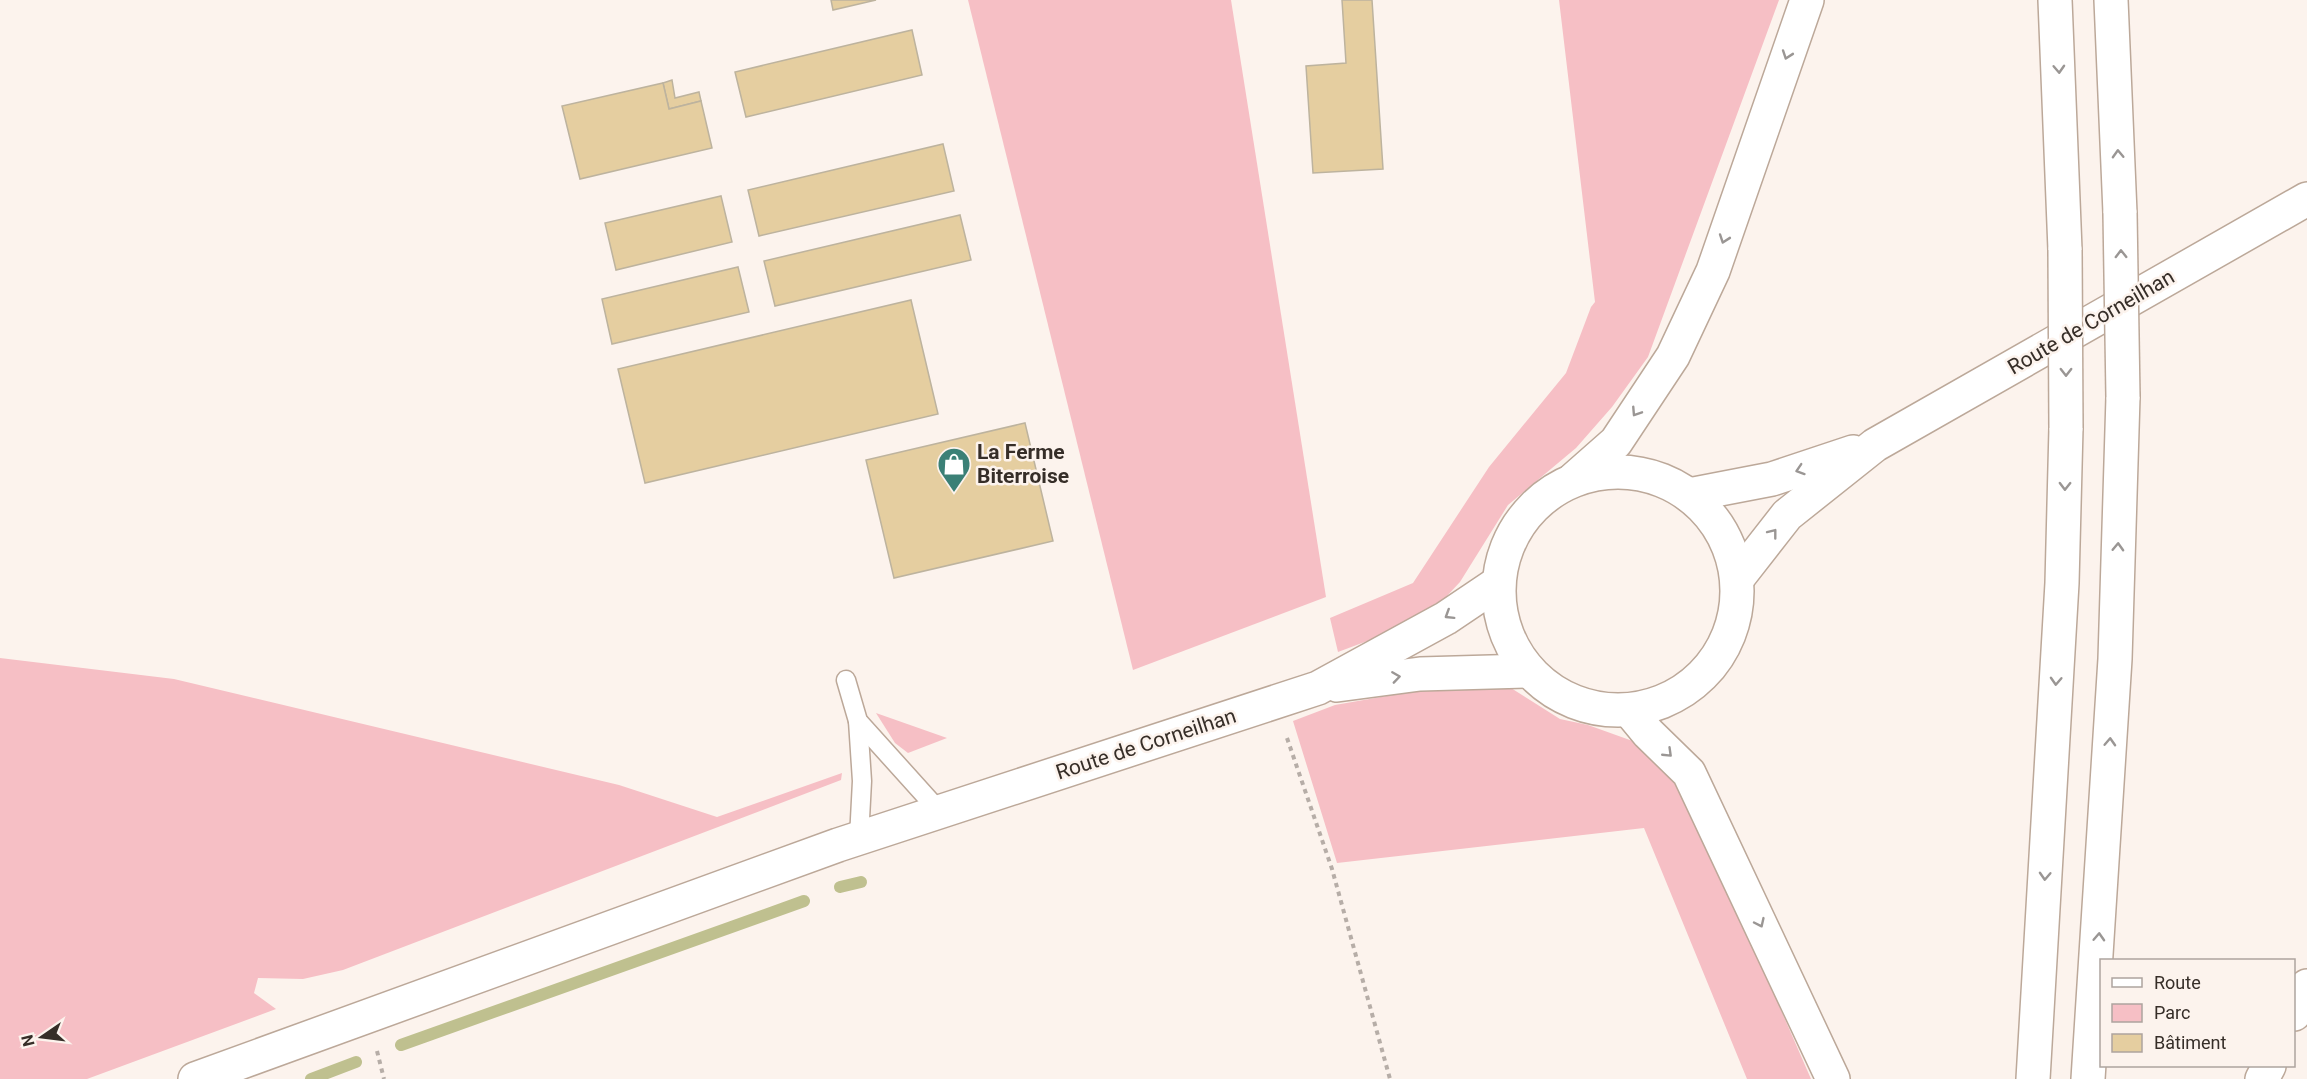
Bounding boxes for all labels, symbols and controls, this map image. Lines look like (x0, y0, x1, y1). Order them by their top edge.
one-way arrow (1782, 49, 1795, 60)
one-way arrow (2052, 64, 2065, 73)
one-way arrow (2112, 150, 2125, 159)
one-way arrow (1718, 233, 1731, 244)
one-way arrow (2115, 250, 2127, 259)
street label: Route de Corneilhan (2004, 265, 2178, 379)
one-way arrow (2060, 367, 2072, 376)
one-way arrow (1632, 406, 1643, 417)
place label: La Ferme Biterroise (977, 440, 1069, 488)
shop icon: La Ferme Biterroise (936, 446, 972, 493)
one-way arrow (1795, 462, 1806, 475)
one-way arrow (2058, 482, 2071, 491)
one-way arrow (1765, 529, 1776, 540)
one-way arrow (2112, 543, 2125, 552)
one-way arrow (1445, 608, 1455, 620)
one-way arrow (1392, 672, 1401, 684)
one-way arrow (2050, 677, 2063, 686)
street label: Route de Corneilhan (1053, 704, 1239, 784)
one-way arrow (2103, 738, 2116, 747)
one-way arrow (1662, 746, 1672, 757)
one-way arrow (2039, 871, 2052, 880)
one-way arrow (1753, 917, 1765, 928)
one-way arrow (2092, 932, 2105, 941)
legend (2100, 959, 2295, 1067)
text: Route (2154, 972, 2201, 993)
text: Parc (2154, 1002, 2190, 1023)
north arrow (12, 1007, 72, 1067)
text: Bâtiment (2154, 1032, 2227, 1053)
text: N (17, 1033, 39, 1048)

